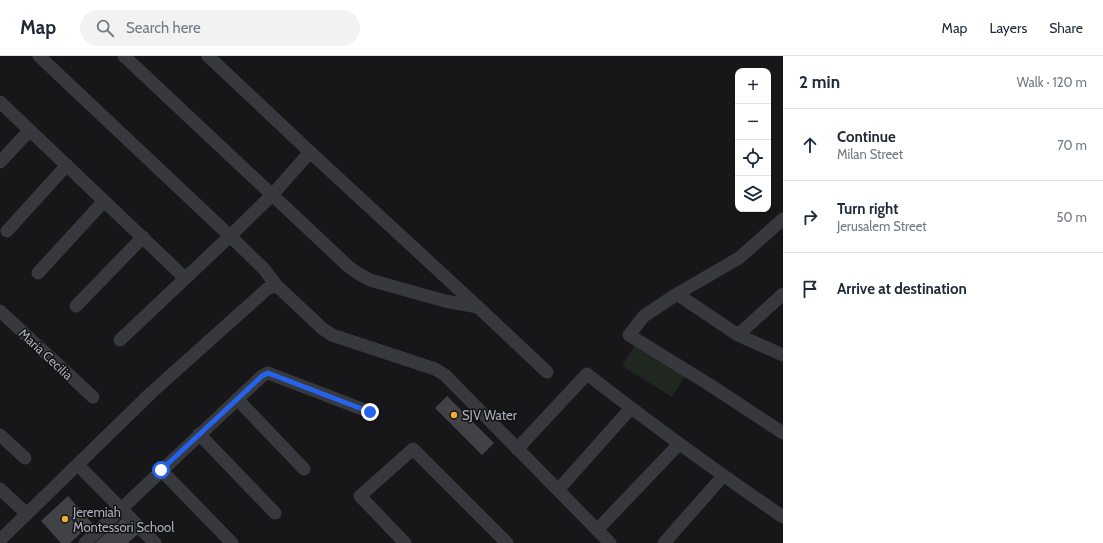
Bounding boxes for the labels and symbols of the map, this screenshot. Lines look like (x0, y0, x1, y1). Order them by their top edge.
street label: Maria Cecilia (16, 325, 77, 384)
route end (361, 403, 379, 421)
place label: SJV Water (462, 407, 518, 423)
marker: SJV Water (449, 410, 459, 420)
route start (152, 461, 170, 479)
place label: Jeremiah Montessori School (72, 504, 174, 535)
marker: Jeremiah Montessori School (60, 514, 70, 524)

